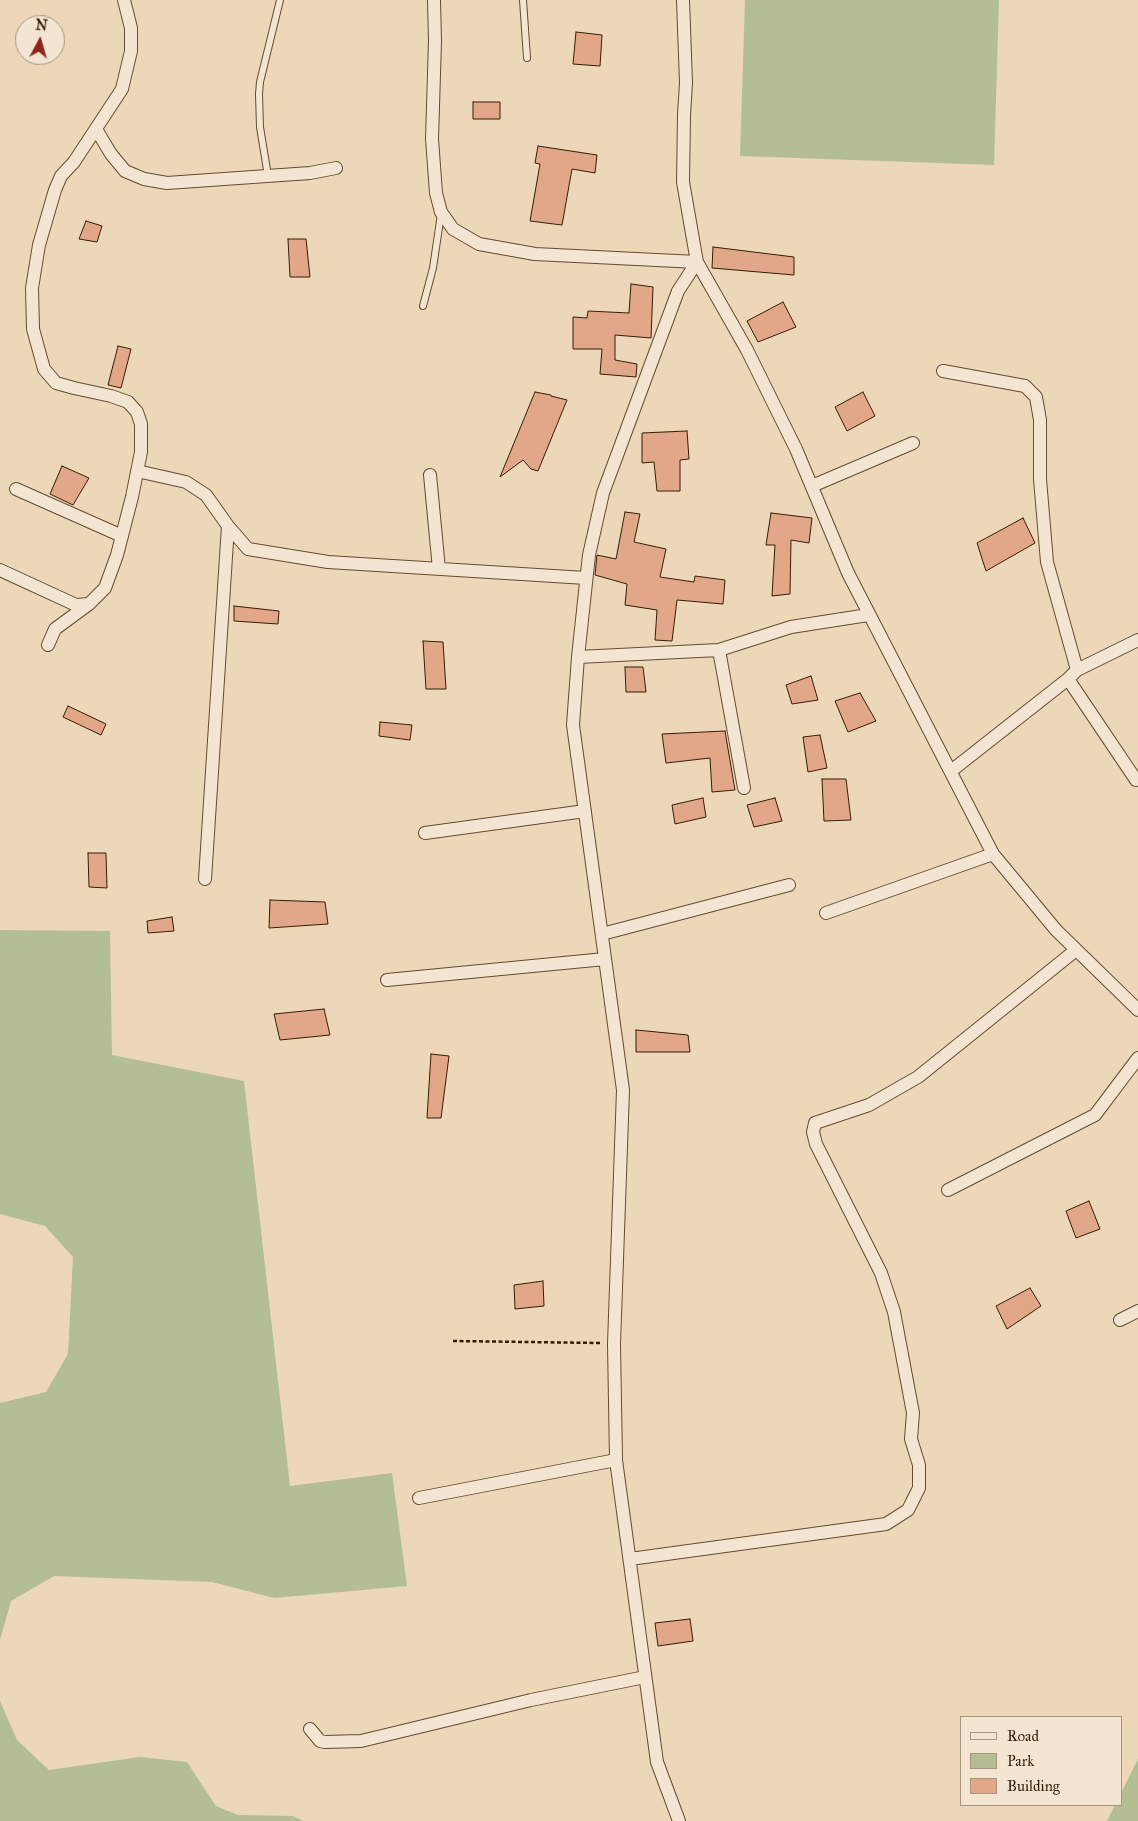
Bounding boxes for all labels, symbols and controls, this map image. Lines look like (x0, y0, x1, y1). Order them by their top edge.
north arrow (15, 15, 65, 65)
text: N (35, 17, 48, 35)
legend (960, 1716, 1123, 1806)
text: Road (1007, 1727, 1039, 1745)
text: Park (1007, 1752, 1034, 1770)
text: Building (1007, 1777, 1060, 1795)

